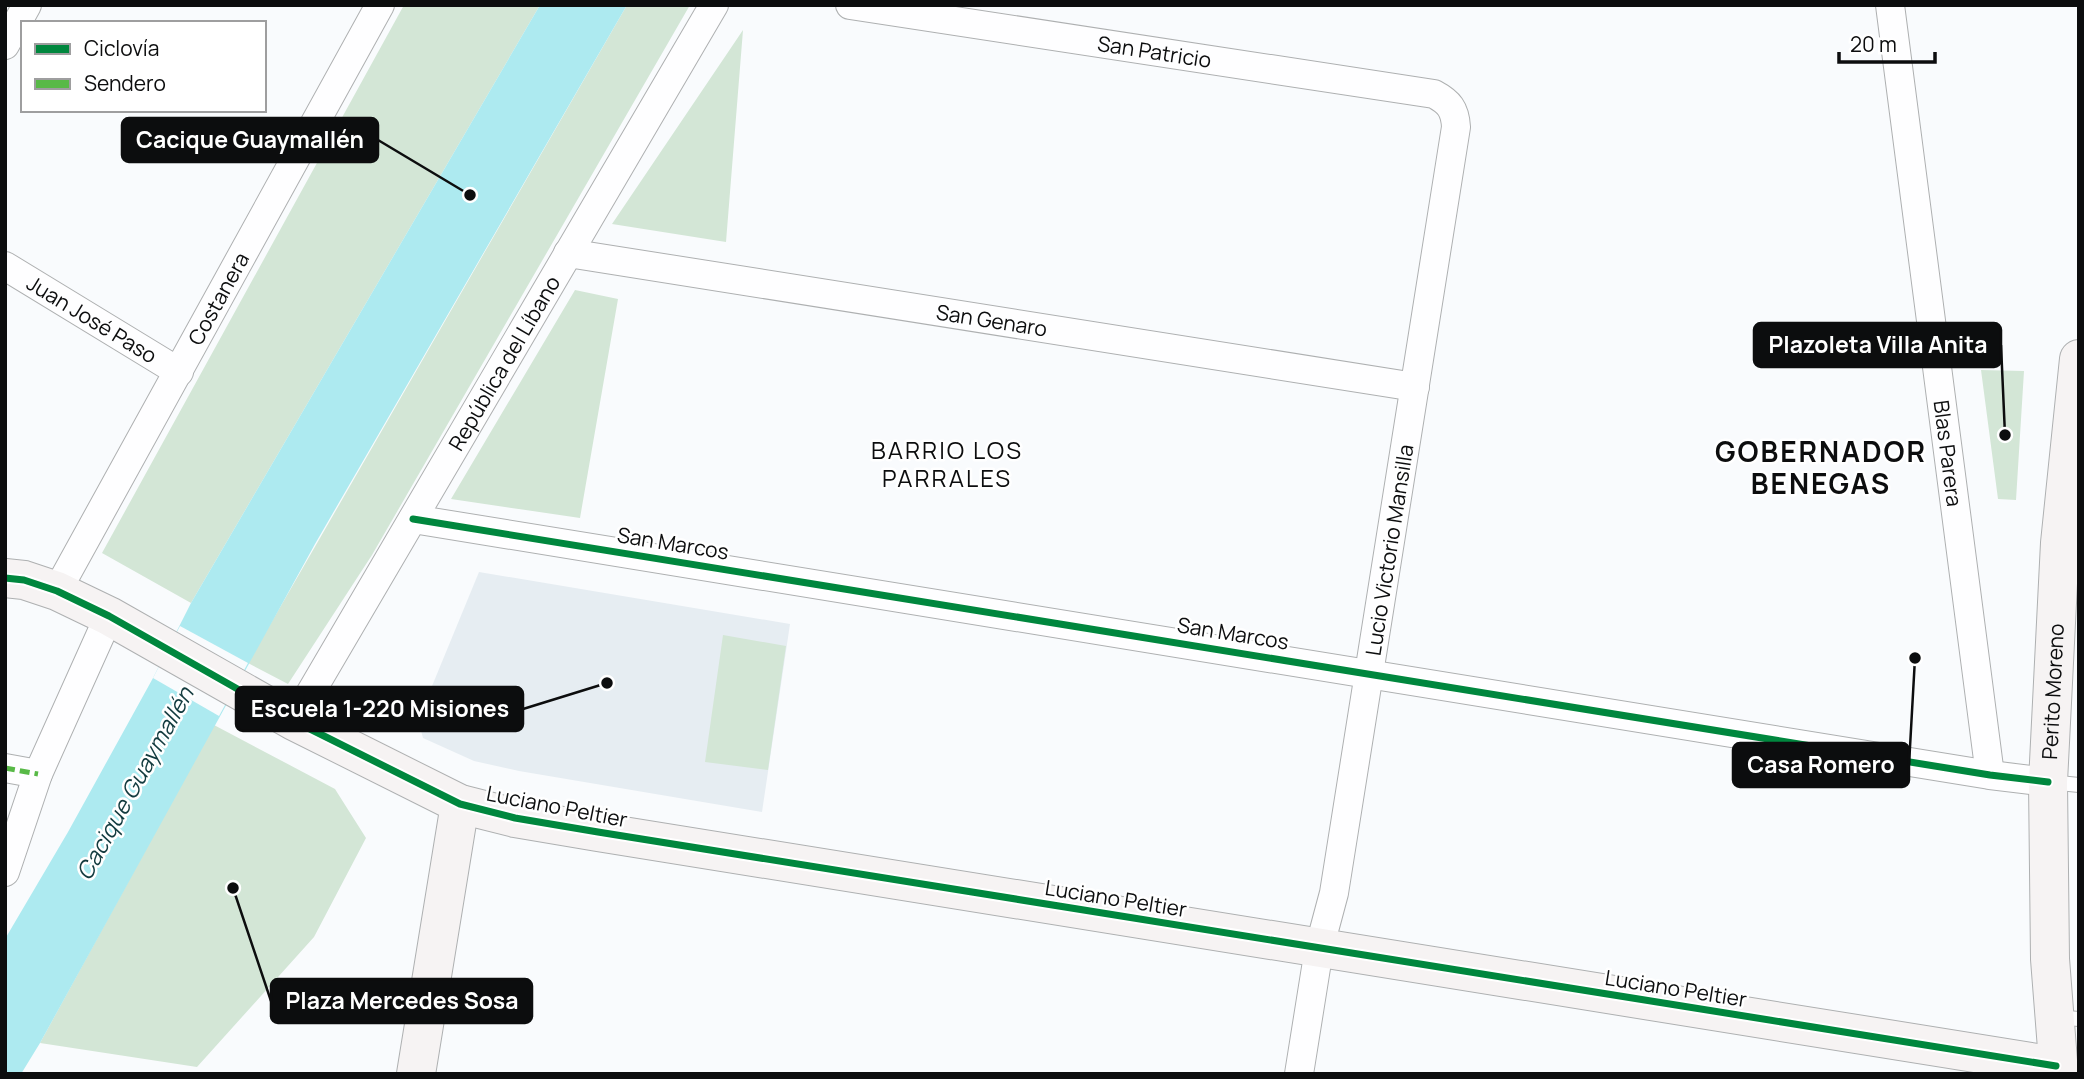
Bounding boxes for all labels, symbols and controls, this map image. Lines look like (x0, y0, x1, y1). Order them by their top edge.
legend (21, 21, 266, 112)
scale bar (1839, 21, 1935, 65)
street label: San Patricio (1096, 29, 1213, 74)
text: 20 m (1850, 30, 1897, 58)
text: Ciclovía (84, 34, 159, 62)
text: Sendero (84, 69, 166, 97)
callout: Cacique Guaymallén (122, 118, 378, 162)
text: Cacique Guaymallén (136, 123, 364, 155)
street label: Costanera (181, 247, 255, 350)
street label: Juan José Paso (22, 269, 162, 369)
street label: República del Líbano (442, 270, 566, 456)
street label: San Genaro (934, 297, 1049, 343)
callout: Plazoleta Villa Anita (1754, 323, 2001, 367)
text: Plazoleta Villa Anita (1769, 328, 1988, 360)
street label: Blas Parera (1927, 398, 1969, 508)
district label: GOBERNADOR BENEGAS (1715, 432, 1927, 502)
district label: BARRIO LOS PARRALES (871, 433, 1023, 494)
street label: Lucio Victorio Mansilla (1358, 442, 1420, 658)
street label: San Marcos (615, 520, 731, 566)
street label: San Marcos (1175, 610, 1291, 656)
street label: Perito Moreno (2035, 623, 2070, 760)
water label: Cacique Guaymallén (68, 680, 201, 885)
callout: Escuela 1-220 Misiones (236, 687, 523, 731)
text: Escuela 1-220 Misiones (251, 692, 509, 724)
callout: Casa Romero (1733, 743, 1909, 787)
text: Casa Romero (1747, 748, 1895, 780)
street label: Luciano Peltier (484, 779, 630, 833)
street label: Luciano Peltier (1043, 873, 1189, 923)
street label: Luciano Peltier (1603, 963, 1749, 1013)
callout: Plaza Mercedes Sosa (271, 979, 532, 1023)
text: Plaza Mercedes Sosa (286, 984, 518, 1016)

